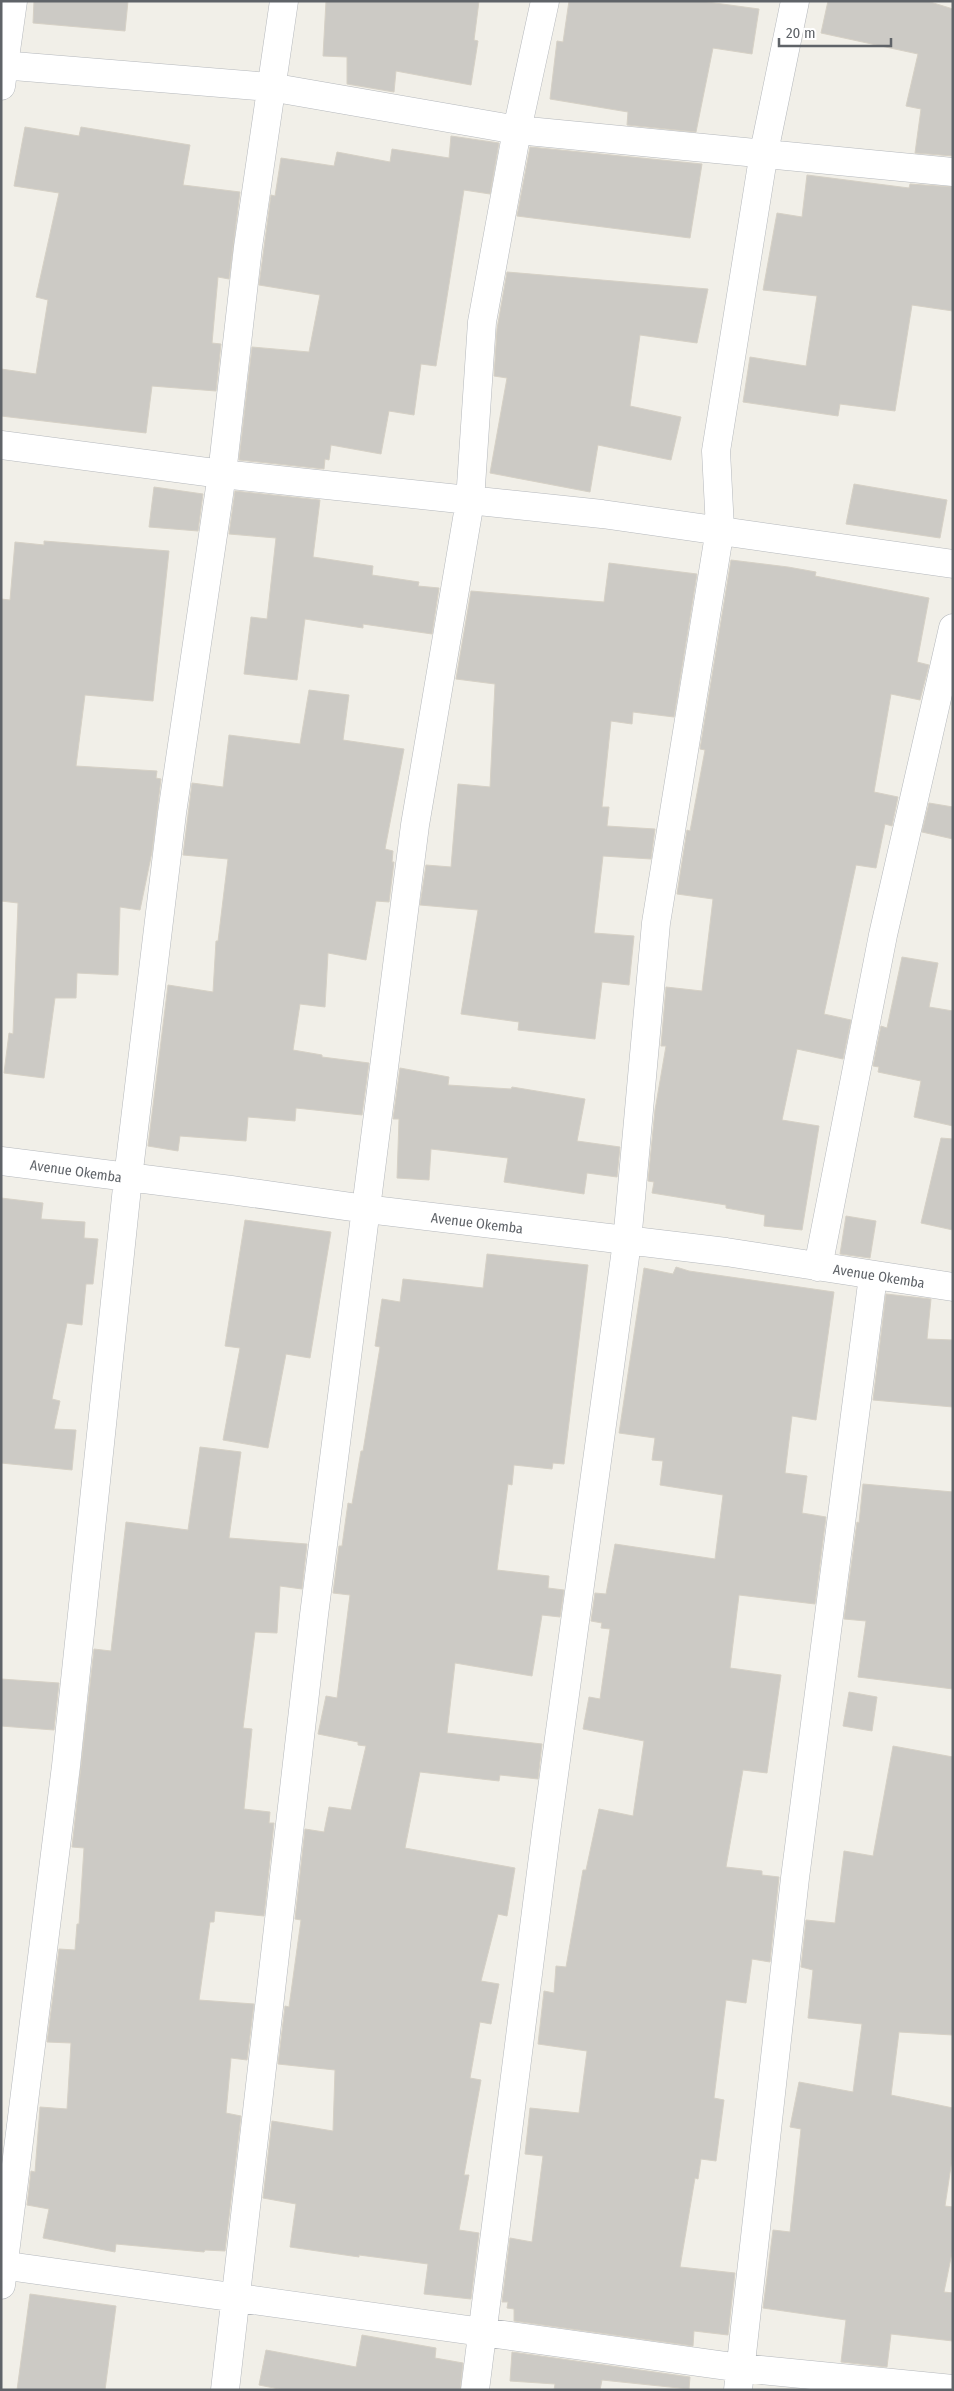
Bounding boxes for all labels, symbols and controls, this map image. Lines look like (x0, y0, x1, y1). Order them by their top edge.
scale bar (779, 15, 892, 47)
text: 20 m (786, 24, 816, 42)
street label: Avenue Okemba (29, 1157, 123, 1186)
street label: Avenue Okemba (430, 1209, 524, 1238)
street label: Avenue Okemba (832, 1261, 926, 1292)

